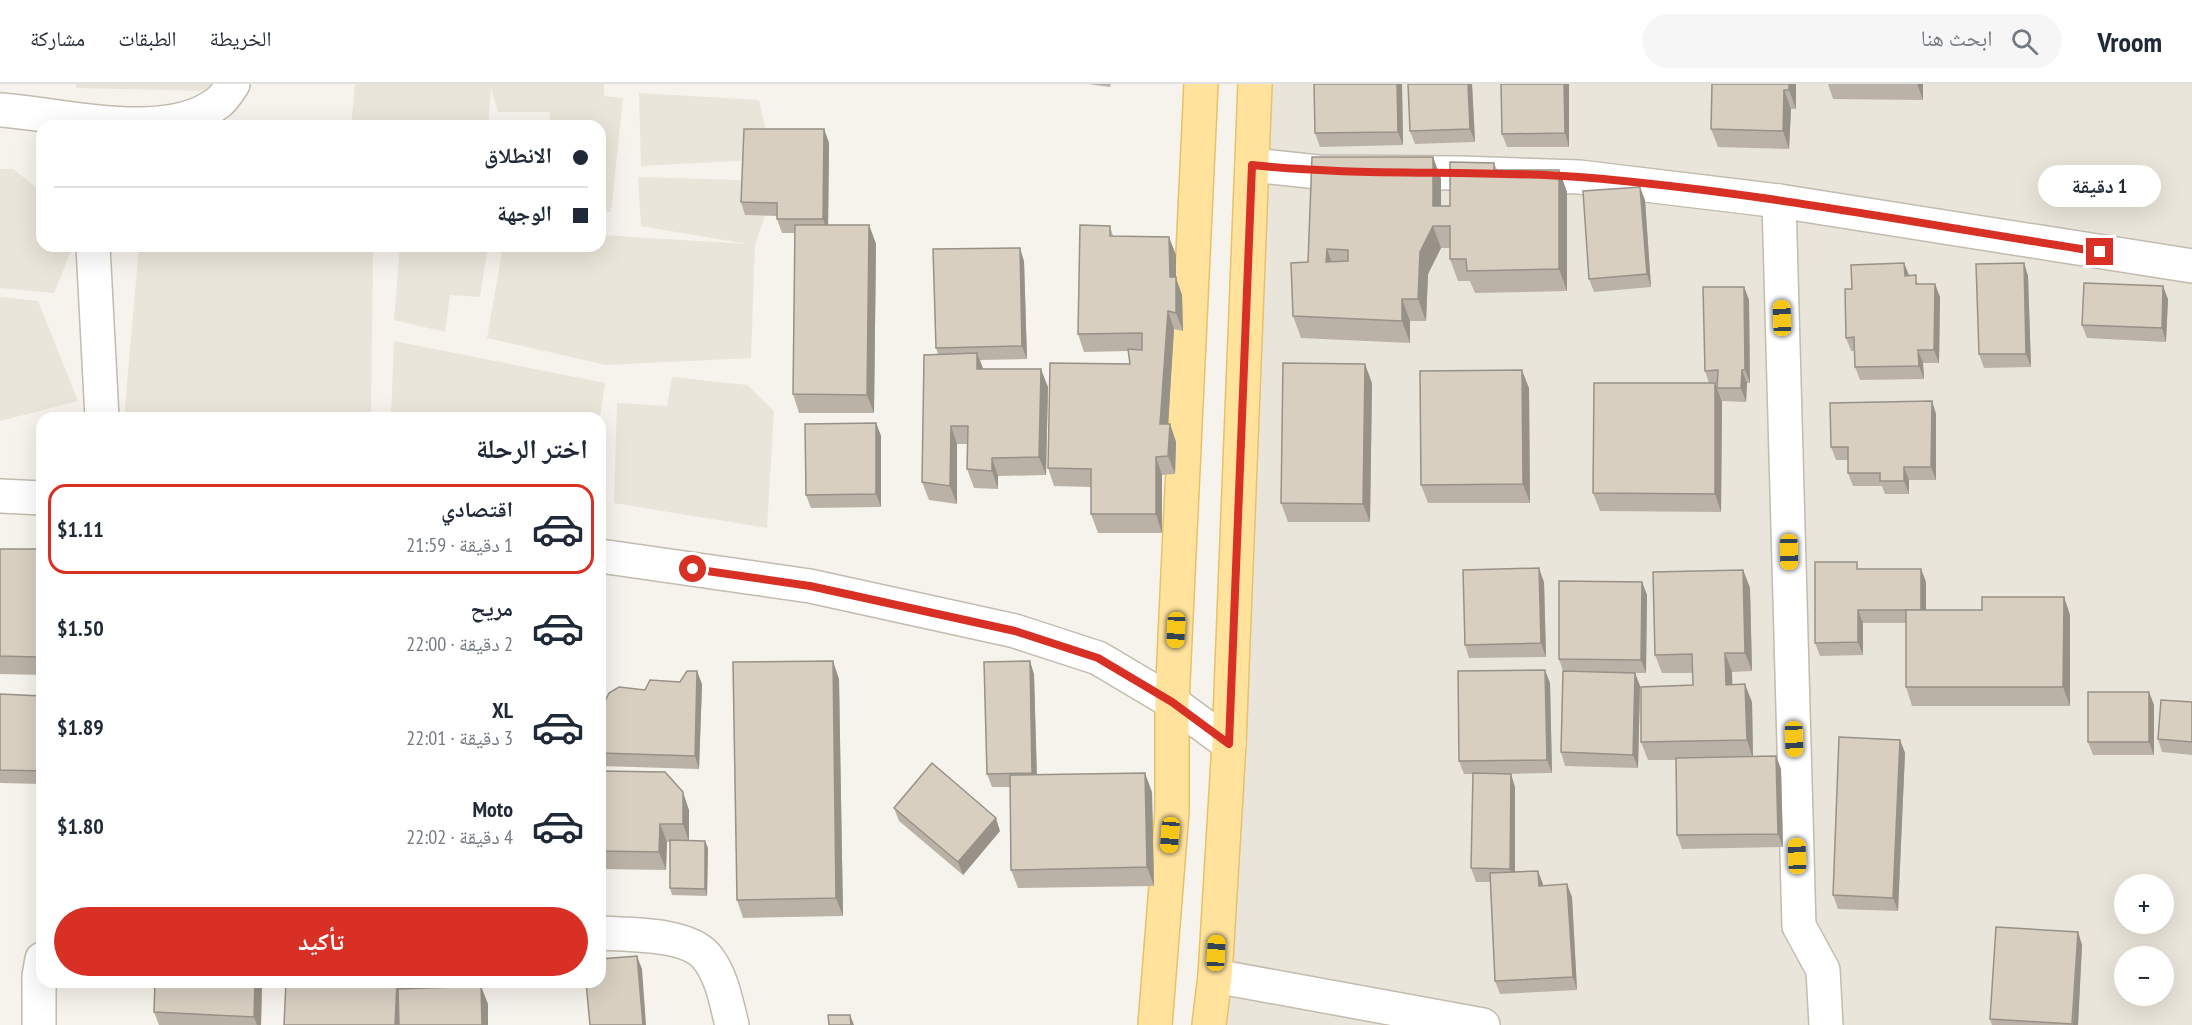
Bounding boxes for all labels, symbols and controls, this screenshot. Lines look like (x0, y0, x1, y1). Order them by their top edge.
search box (1642, 14, 2062, 68)
text: Vroom (2098, 23, 2162, 60)
text: ابحث هنا (1921, 24, 1993, 52)
text: مشاركة (30, 25, 85, 52)
text: الطبقات (118, 25, 177, 52)
text: الخريطة (210, 25, 271, 52)
icon: search (2008, 25, 2041, 58)
text: الانطلاق (484, 141, 552, 169)
callout: 1 دقيقة (2038, 165, 2162, 207)
text: 1 دقيقة (2072, 173, 2127, 199)
text: الوجهة (497, 199, 552, 227)
route end (2086, 238, 2113, 265)
car (1772, 300, 1792, 336)
text: اختر الرحلة (476, 431, 588, 465)
text: اقتصادي (441, 495, 513, 523)
icon: car (531, 502, 585, 556)
text: $1.11 (57, 515, 104, 543)
text: 1 دقيقة · 21:59 (406, 532, 513, 558)
car (1780, 534, 1798, 570)
route start (679, 555, 706, 582)
text: مريح (470, 594, 513, 622)
icon: car (531, 601, 585, 655)
car (1166, 612, 1186, 648)
text: $1.50 (57, 614, 104, 642)
text: 2 دقيقة · 22:00 (406, 631, 513, 657)
text: XL (492, 696, 513, 724)
icon: car (531, 700, 585, 754)
text: $1.89 (57, 713, 104, 741)
car (1784, 721, 1804, 757)
text: 3 دقيقة · 22:01 (406, 725, 513, 751)
text: Moto (472, 795, 513, 823)
icon: car (531, 799, 585, 853)
text: $1.80 (57, 812, 104, 840)
car (1159, 816, 1181, 854)
text: 4 دقيقة · 22:02 (406, 824, 513, 850)
car (1787, 838, 1807, 874)
map controls (2114, 874, 2174, 1006)
button: + (2114, 874, 2174, 934)
button: تأكيد (54, 907, 588, 976)
car (1206, 935, 1226, 971)
button: − (2114, 946, 2174, 1006)

